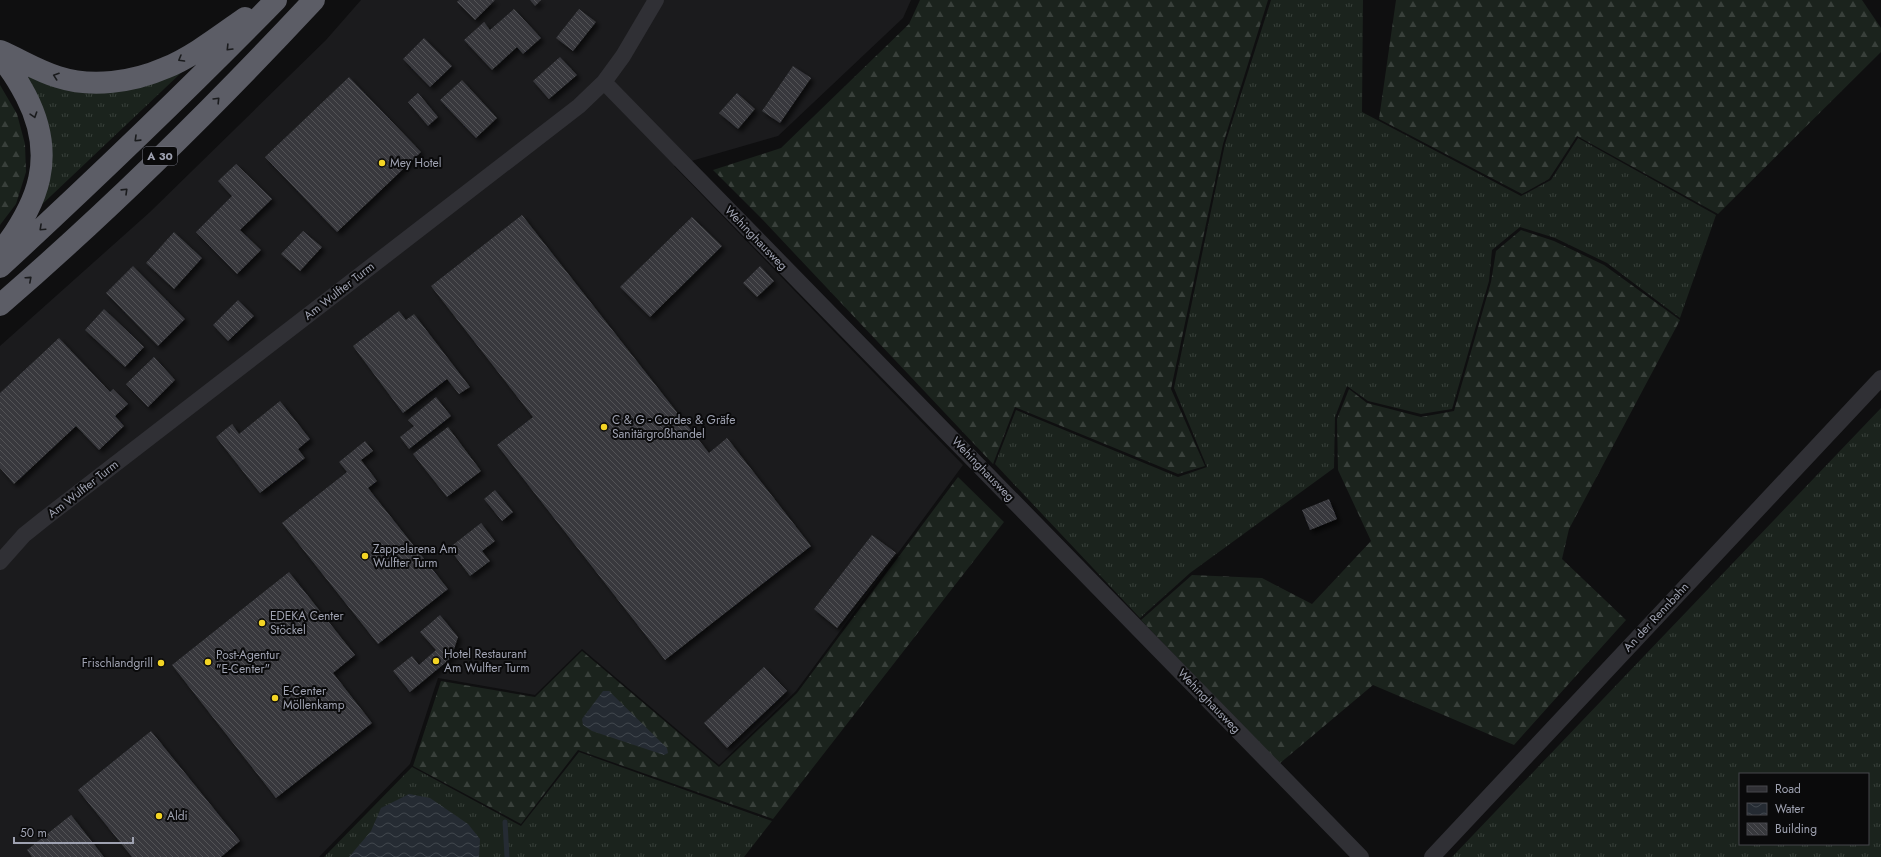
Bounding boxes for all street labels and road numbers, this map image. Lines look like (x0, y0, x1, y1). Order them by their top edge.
road number: A 30 (143, 147, 177, 165)
street label: Wehinghausweg (720, 202, 792, 274)
street label: Am Wulfter Turm (300, 258, 378, 324)
street label: Wehinghausweg (947, 433, 1019, 505)
street label: Am Wulfter Turm (44, 456, 122, 522)
street label: An der Rennbahn (1619, 578, 1693, 656)
street label: Wehinghausweg (1173, 665, 1245, 737)

